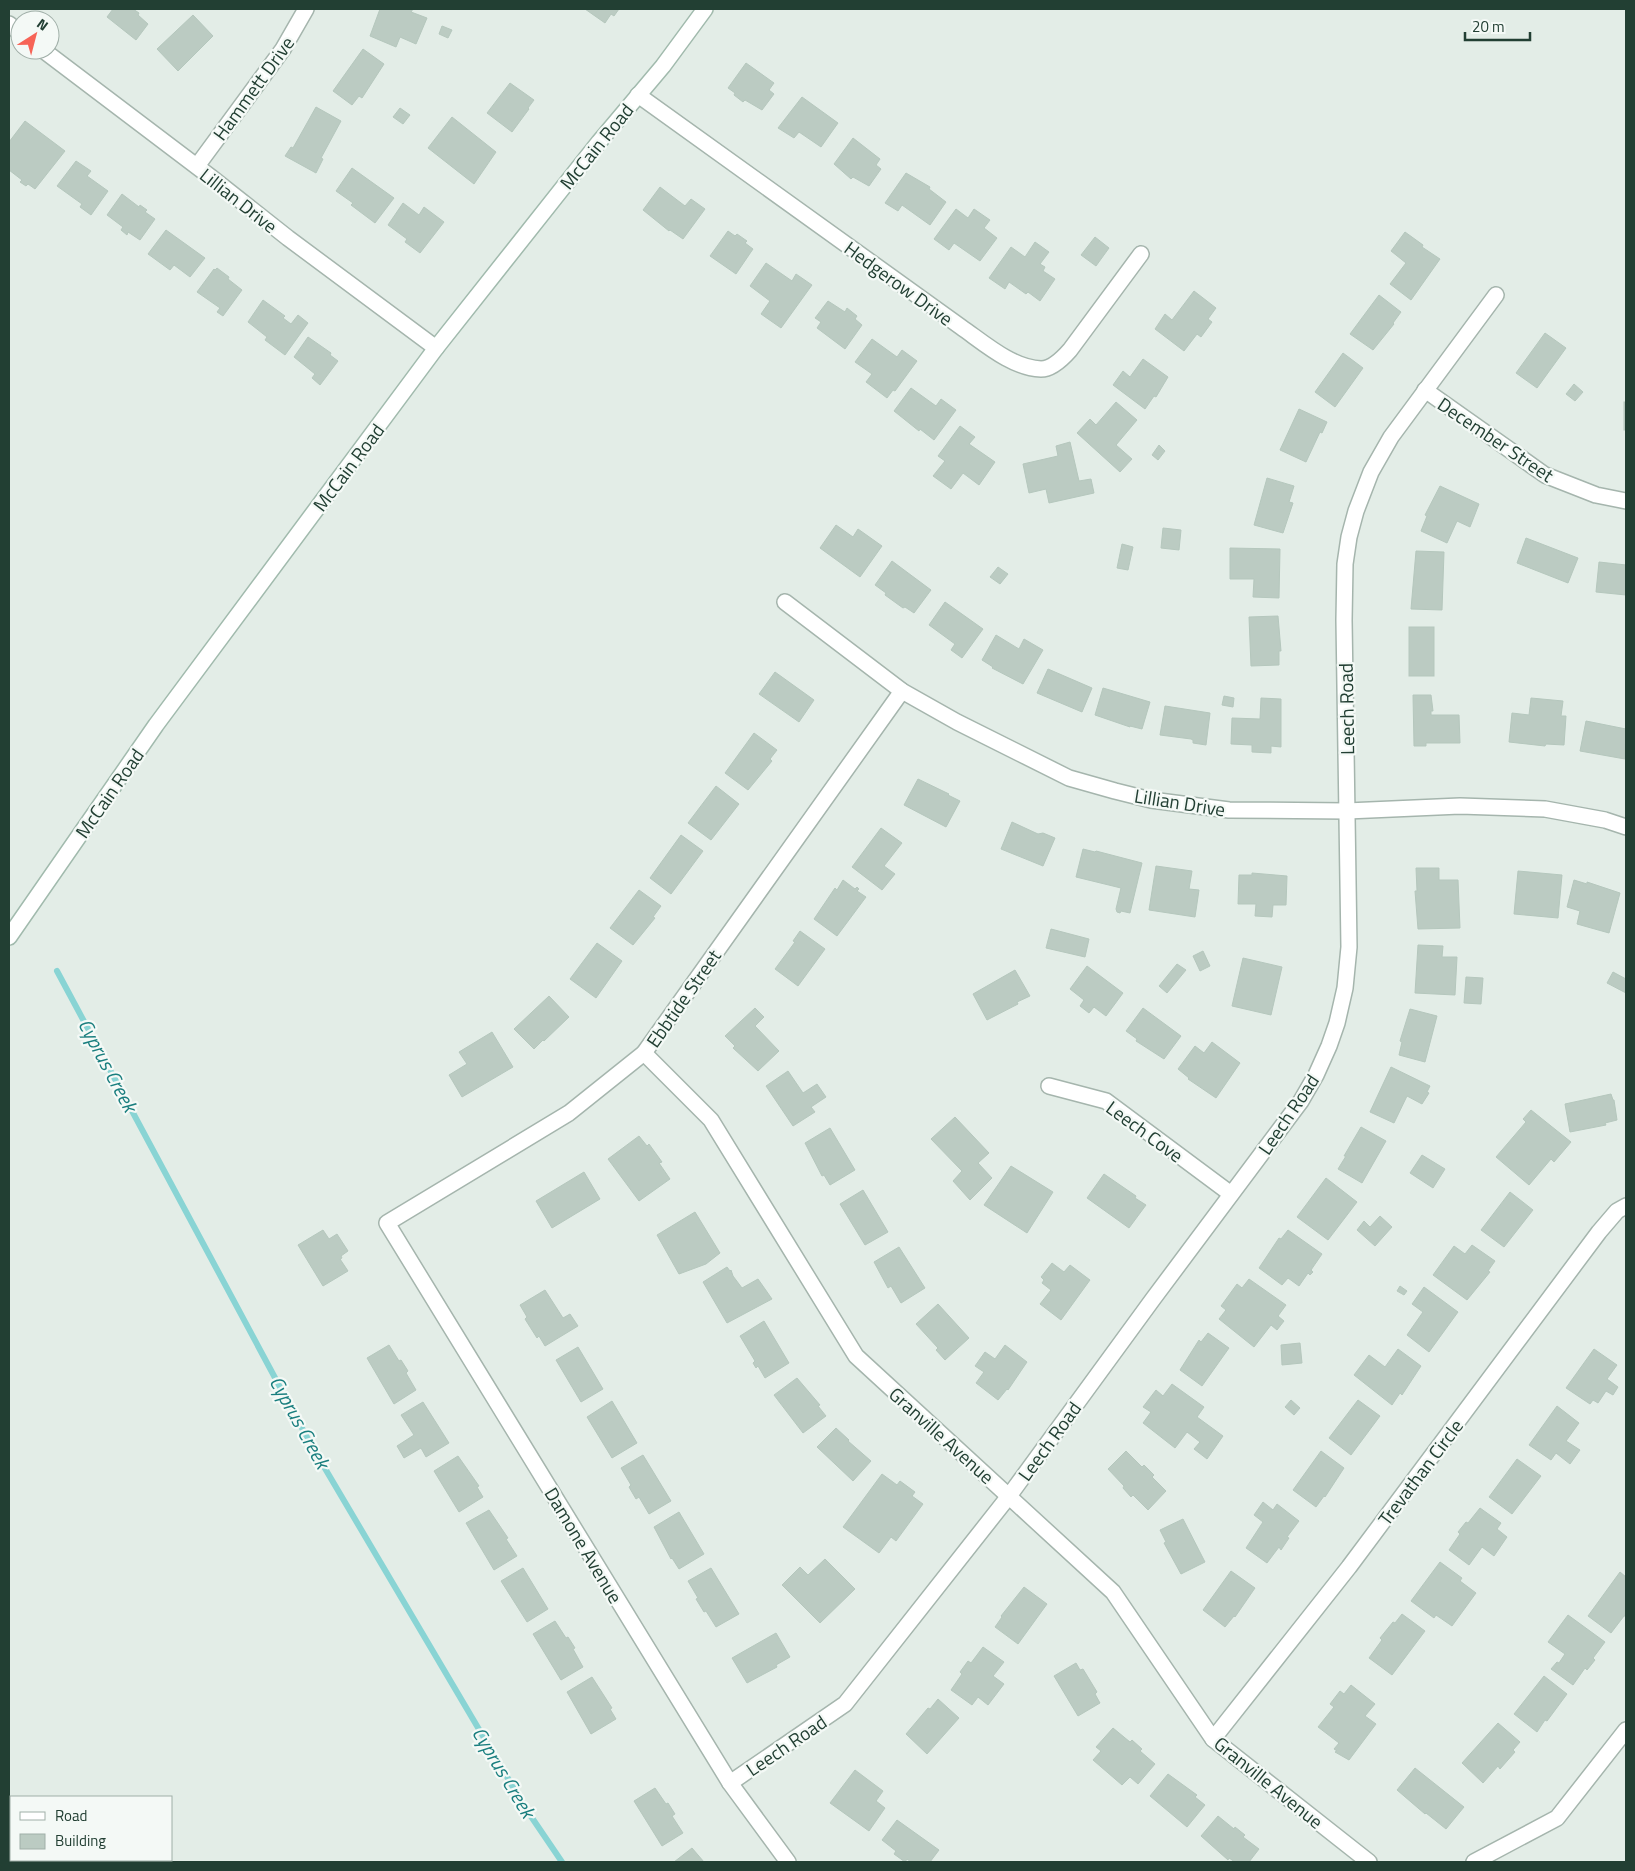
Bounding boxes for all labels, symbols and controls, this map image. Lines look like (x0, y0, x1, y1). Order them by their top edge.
north arrow (10, 10, 60, 60)
scale bar (1465, 10, 1530, 42)
text: N (33, 13, 53, 35)
text: 20 m (1472, 15, 1505, 38)
street label: Hammett Drive (205, 30, 301, 146)
street label: McCain Road (552, 97, 640, 195)
street label: Lillian Drive (194, 160, 284, 240)
street label: Hedgerow Drive (839, 234, 959, 332)
street label: December Street (1432, 389, 1560, 489)
street label: McCain Road (305, 417, 391, 517)
street label: Leech Road (1331, 663, 1361, 755)
street label: McCain Road (67, 742, 151, 844)
street label: Lillian Drive (1132, 781, 1228, 823)
street label: Ebbtide Street (638, 943, 728, 1053)
water label: Cyprus Creek (70, 1013, 147, 1119)
street label: Leech Road (1250, 1068, 1326, 1160)
street label: Leech Cove (1100, 1093, 1190, 1169)
water label: Cyprus Creek (262, 1370, 339, 1476)
street label: Granville Avenue (883, 1380, 1001, 1490)
street label: Leech Road (1010, 1395, 1088, 1487)
street label: Trevathan Circle (1370, 1413, 1470, 1531)
street label: Damone Avenue (538, 1481, 630, 1609)
street label: Leech Road (740, 1707, 832, 1783)
water label: Cyprus Creek (464, 1720, 545, 1825)
street label: Granville Avenue (1208, 1729, 1330, 1835)
legend (10, 1796, 172, 1861)
text: Road (55, 1804, 87, 1827)
text: Building (55, 1829, 106, 1852)

